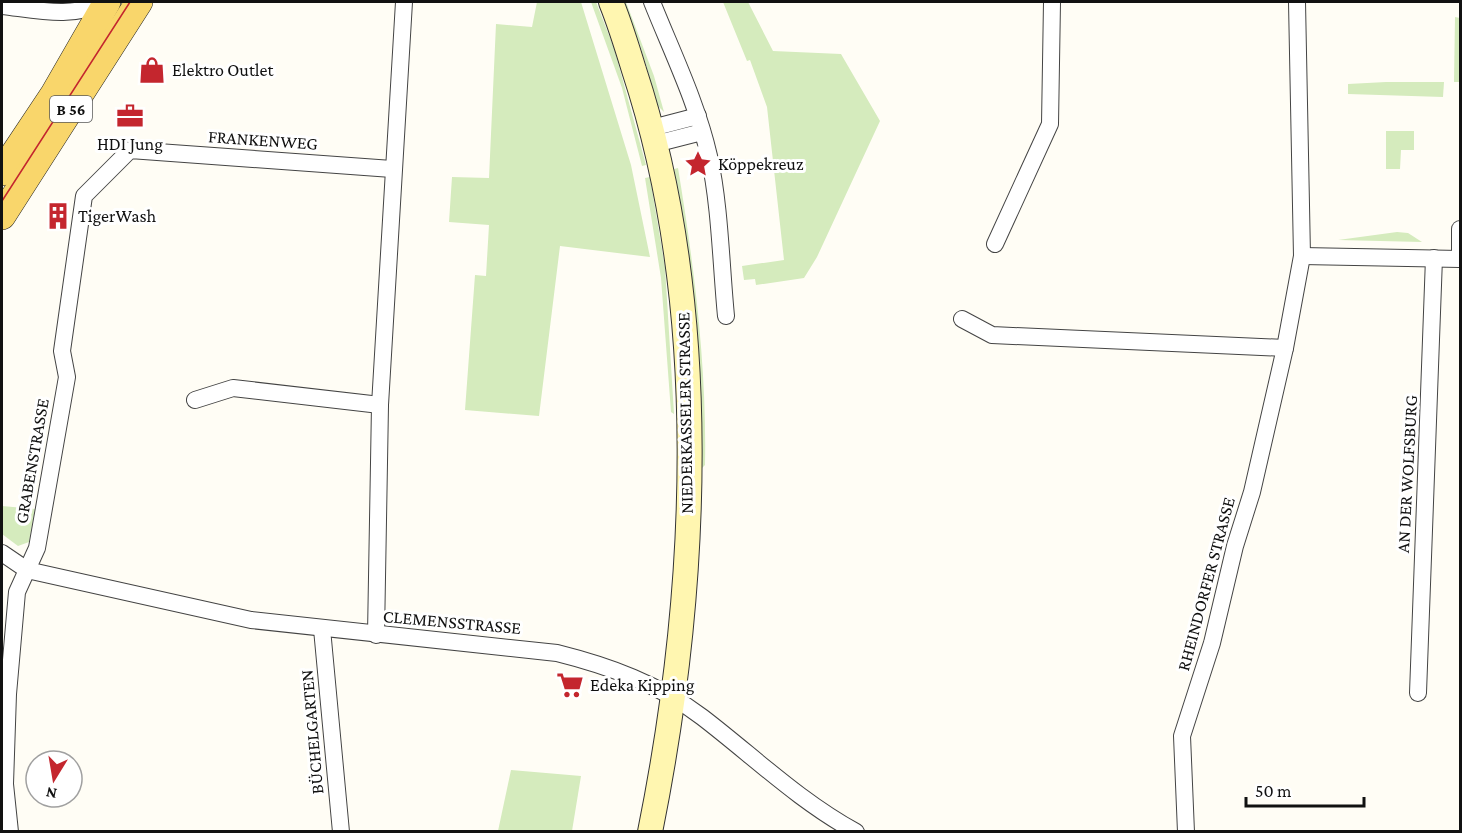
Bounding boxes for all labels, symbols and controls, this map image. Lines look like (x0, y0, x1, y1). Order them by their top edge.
shop icon: Elektro Outlet (137, 55, 167, 85)
place label: Elektro Outlet (172, 60, 274, 80)
road number: B 56 (50, 96, 92, 122)
office icon: HDI Jung (115, 101, 145, 131)
street label: FRANKENWEG (207, 126, 319, 154)
place label: HDI Jung (97, 134, 163, 154)
place icon: Köppekreuz (683, 149, 713, 179)
place label: Köppekreuz (718, 154, 804, 174)
building icon: TigerWash (43, 201, 73, 231)
place label: TigerWash (78, 206, 157, 226)
street label: NIEDERKASSELER STRASSE (673, 312, 697, 514)
street label: AN DER WOLFSBURG (1393, 395, 1421, 553)
street label: GRABENSTRASSE (11, 397, 53, 525)
street label: RHEINDORFER STRASSE (1173, 495, 1239, 673)
street label: CLEMENSSTRASSE (382, 606, 522, 638)
street label: BÜCHELGARTEN (297, 669, 327, 795)
supermarket icon: Edeka Kipping (555, 670, 585, 700)
place label: Edeka Kipping (590, 675, 695, 695)
north arrow (24, 749, 84, 809)
scale bar (1246, 770, 1364, 808)
text: 50 m (1255, 781, 1292, 801)
text: N (44, 784, 58, 803)

